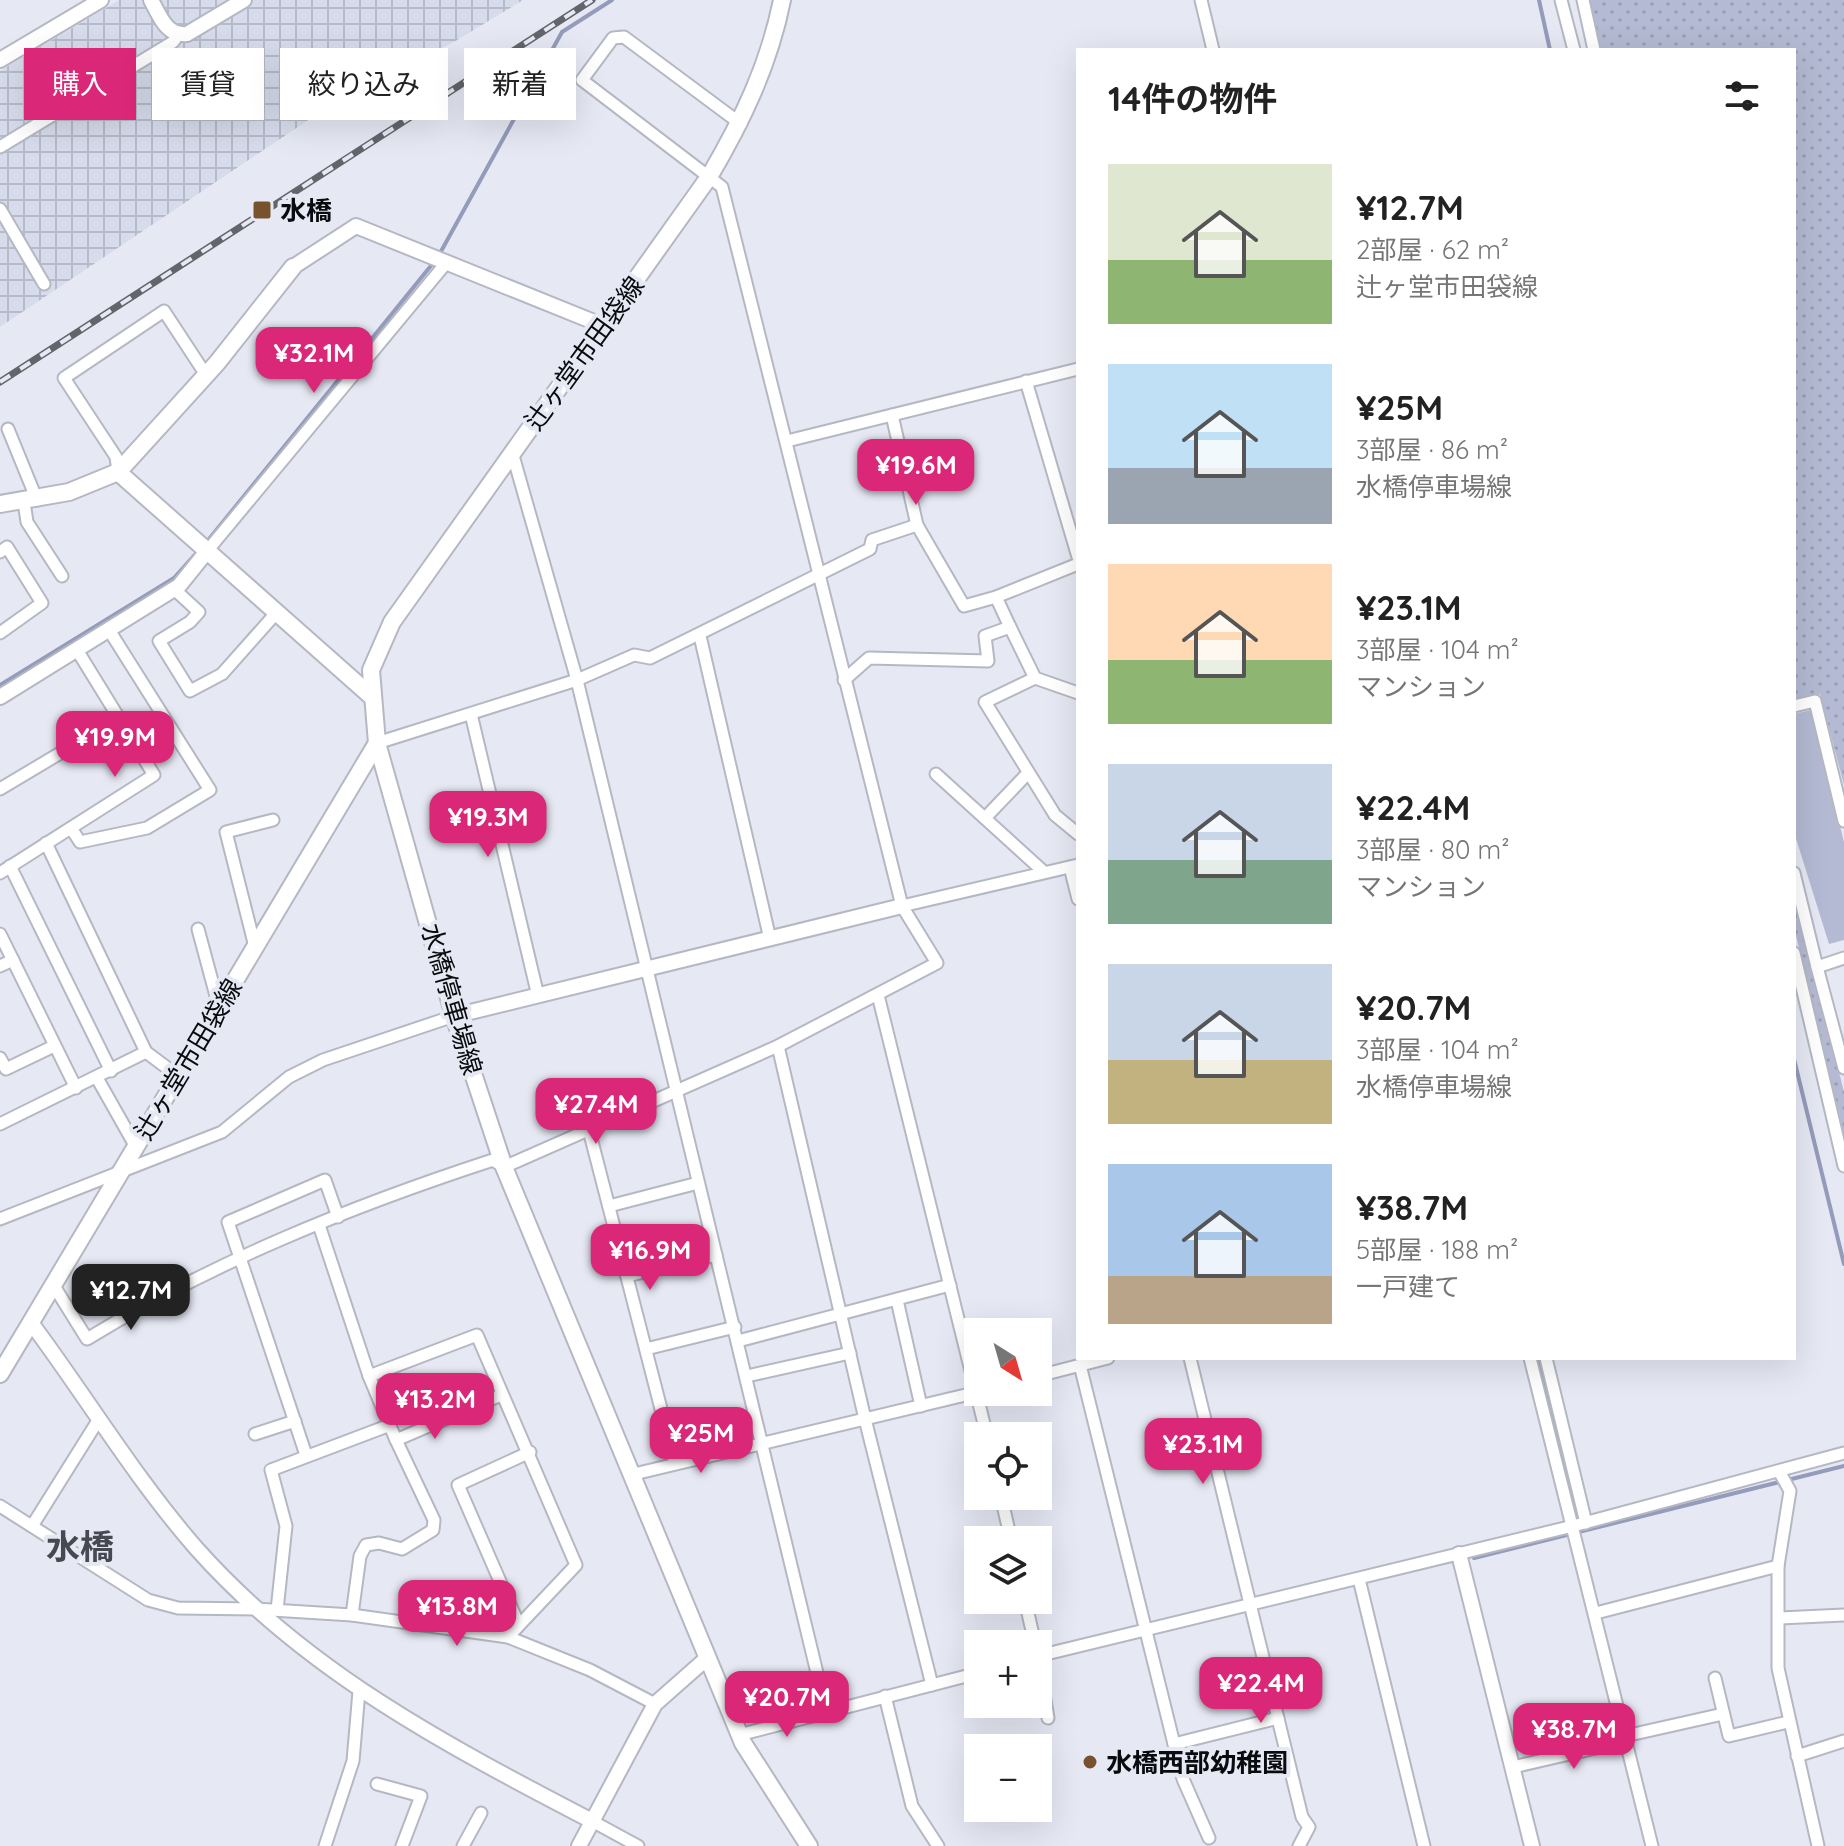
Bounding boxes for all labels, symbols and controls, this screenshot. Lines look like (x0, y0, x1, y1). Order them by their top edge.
chip: 購入 (24, 48, 136, 120)
chip: 賃貸 (152, 48, 264, 120)
chip: 絞り込み (280, 48, 448, 120)
chip: 新着 (464, 48, 576, 120)
icon: filters (1720, 74, 1764, 118)
text: 14件の物件 (1108, 77, 1277, 120)
text: ¥12.7M (1356, 186, 1464, 229)
place label: 水橋 (280, 194, 332, 227)
icon: home (1172, 196, 1268, 292)
marker: 水橋 (251, 199, 273, 221)
text: 2部屋 · 62 m² (1356, 233, 1509, 266)
street label: 辻ヶ堂市田袋線 (517, 270, 651, 436)
text: 辻ヶ堂市田袋線 (1356, 270, 1538, 303)
pin: ¥32.1M (249, 327, 379, 395)
text: ¥32.1M (274, 336, 354, 369)
text: ¥25M (1356, 386, 1443, 429)
icon: home (1172, 396, 1268, 492)
text: 3部屋 · 86 m² (1356, 433, 1508, 466)
pin: ¥19.6M (851, 439, 981, 507)
text: ¥19.6M (875, 448, 957, 481)
text: 水橋停車場線 (1356, 470, 1512, 503)
text: ¥23.1M (1356, 586, 1462, 629)
icon: home (1172, 596, 1268, 692)
text: 3部屋 · 104 m² (1356, 633, 1519, 666)
text: マンション (1356, 670, 1486, 703)
pin: ¥19.9M (50, 711, 180, 779)
text: ¥19.9M (74, 720, 156, 753)
text: ¥22.4M (1356, 786, 1470, 829)
pin: ¥19.3M (423, 791, 553, 859)
icon: home (1172, 796, 1268, 892)
text: ¥19.3M (447, 800, 529, 833)
text: 3部屋 · 80 m² (1356, 833, 1509, 866)
text: マンション (1356, 870, 1486, 903)
street label: 水橋停車場線 (415, 919, 489, 1079)
street label: 辻ヶ堂市田袋線 (127, 972, 249, 1146)
text: ¥20.7M (1356, 986, 1471, 1029)
icon: home (1172, 996, 1268, 1092)
text: 3部屋 · 104 m² (1356, 1033, 1519, 1066)
text: 水橋停車場線 (1356, 1070, 1512, 1103)
pin: ¥27.4M (531, 1078, 661, 1146)
text: ¥27.4M (553, 1087, 639, 1120)
text: ¥38.7M (1356, 1186, 1468, 1229)
icon: home (1172, 1196, 1268, 1292)
pin: ¥16.9M (585, 1224, 715, 1292)
text: ¥16.9M (609, 1233, 691, 1266)
text: 5部屋 · 188 m² (1356, 1233, 1518, 1266)
pin: ¥12.7M (66, 1264, 196, 1332)
text: 一戸建て (1356, 1270, 1460, 1303)
text: ¥12.7M (90, 1273, 172, 1306)
north arrow (964, 1318, 1052, 1406)
map controls (964, 1318, 1052, 1822)
pin: ¥13.2M (370, 1373, 500, 1441)
text: ¥13.2M (394, 1382, 476, 1415)
pin: ¥25M (654, 1407, 748, 1475)
text: ¥25M (668, 1416, 734, 1449)
pin: ¥23.1M (1138, 1418, 1268, 1486)
button: locate (964, 1422, 1052, 1510)
text: ¥23.1M (1163, 1427, 1243, 1460)
district label: 水橋 (46, 1525, 114, 1568)
button: layers (964, 1526, 1052, 1614)
pin: ¥13.8M (392, 1580, 522, 1648)
text: ¥13.8M (416, 1589, 498, 1622)
button: + (964, 1630, 1052, 1718)
pin: ¥22.4M (1196, 1657, 1326, 1725)
text: ¥22.4M (1217, 1666, 1305, 1699)
pin: ¥20.7M (722, 1671, 852, 1739)
text: ¥20.7M (743, 1680, 831, 1713)
pin: ¥38.7M (1509, 1703, 1639, 1771)
text: ¥38.7M (1531, 1712, 1617, 1745)
button: − (964, 1734, 1052, 1822)
place label: 水橋西部幼稚園 (1106, 1746, 1288, 1779)
marker: 水橋西部幼稚園 (1081, 1753, 1099, 1771)

